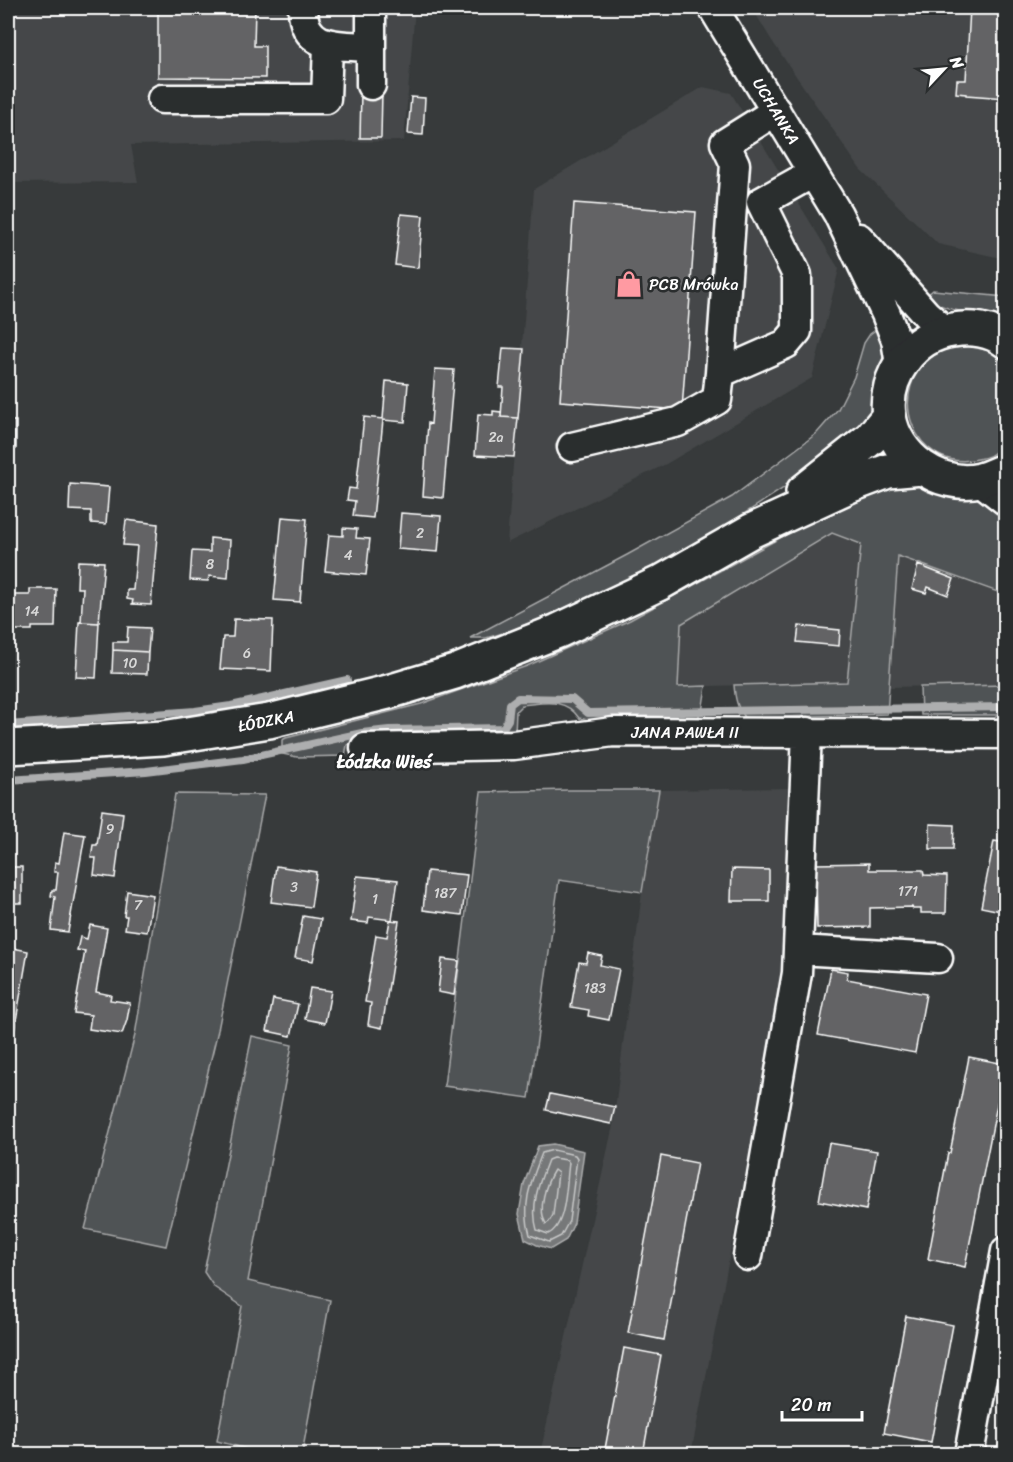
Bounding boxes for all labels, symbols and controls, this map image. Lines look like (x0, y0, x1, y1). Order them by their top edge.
north arrow (914, 39, 974, 99)
text: N (941, 50, 973, 75)
street label: UCHANKA (745, 72, 807, 150)
shop icon: PCB Mrówka (614, 269, 644, 299)
place label: PCB Mrówka (649, 270, 738, 299)
house number: 2a (488, 425, 504, 450)
house number: 2 (416, 521, 424, 546)
house number: 4 (344, 543, 353, 568)
house number: 8 (206, 552, 215, 577)
house number: 14 (25, 599, 40, 624)
house number: 6 (243, 641, 251, 666)
house number: 10 (123, 651, 138, 676)
street label: ŁÓDZKA (235, 701, 297, 741)
street label: JANA PAWŁA II (630, 718, 739, 747)
district label: Łódzka Wieś (337, 746, 434, 778)
house number: 9 (106, 817, 115, 842)
house number: 3 (290, 875, 298, 900)
house number: 171 (898, 879, 918, 904)
house number: 187 (434, 881, 457, 906)
house number: 1 (372, 887, 378, 912)
house number: 7 (134, 893, 143, 918)
house number: 183 (584, 976, 606, 1001)
scale bar (782, 1384, 862, 1422)
text: 20 m (791, 1389, 831, 1421)

